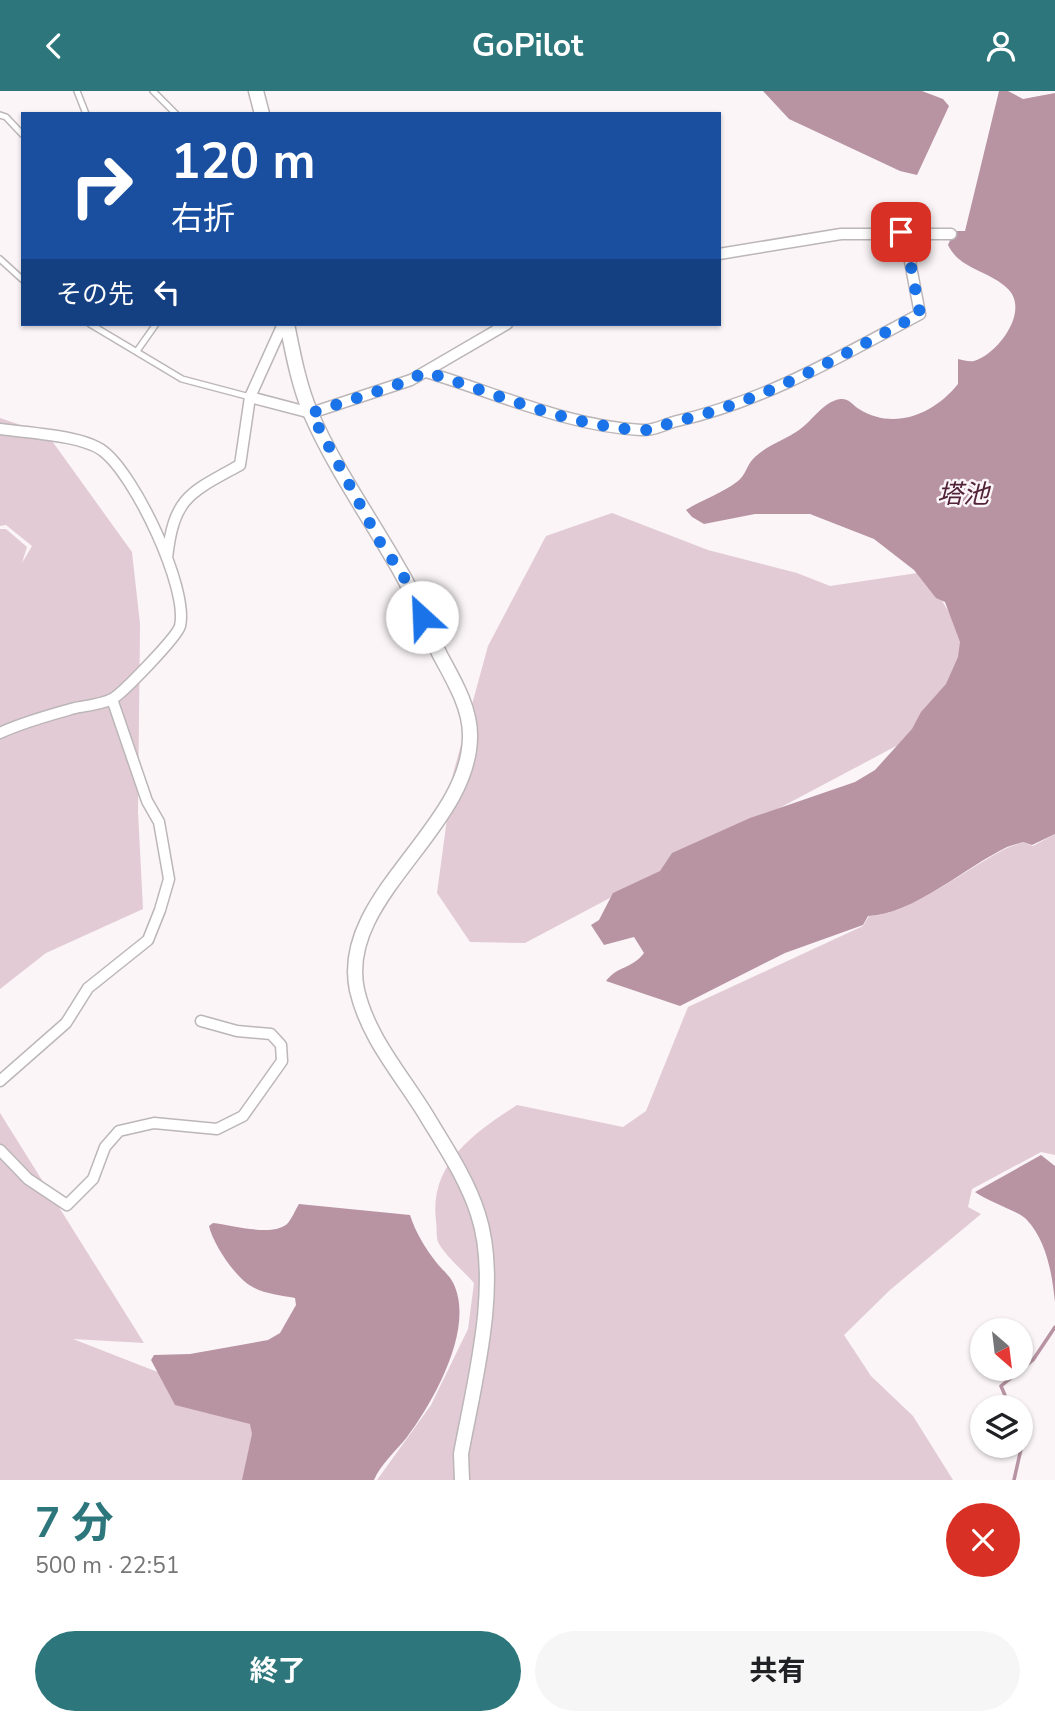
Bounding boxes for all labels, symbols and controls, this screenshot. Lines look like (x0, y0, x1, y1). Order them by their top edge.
text: GoPilot (472, 24, 583, 67)
icon: back (35, 27, 73, 65)
icon: person (982, 27, 1020, 65)
text: 120 m (171, 128, 315, 195)
icon: right (56, 140, 147, 231)
text: 右折 (171, 197, 235, 240)
pin (871, 202, 931, 262)
icon: arrive (882, 213, 920, 251)
icon: left (148, 273, 186, 311)
text: その先 (56, 277, 134, 312)
water label: 塔池 (937, 477, 992, 512)
position arrow (385, 580, 459, 654)
north arrow (970, 1318, 1032, 1381)
map controls (970, 1318, 1033, 1458)
button: layers (970, 1395, 1033, 1458)
text: 7 分 (35, 1495, 114, 1552)
button: close (946, 1503, 1020, 1577)
text: 500 m · 22:51 (35, 1550, 180, 1581)
button: 終了 (35, 1631, 521, 1711)
button: 共有 (535, 1631, 1020, 1711)

